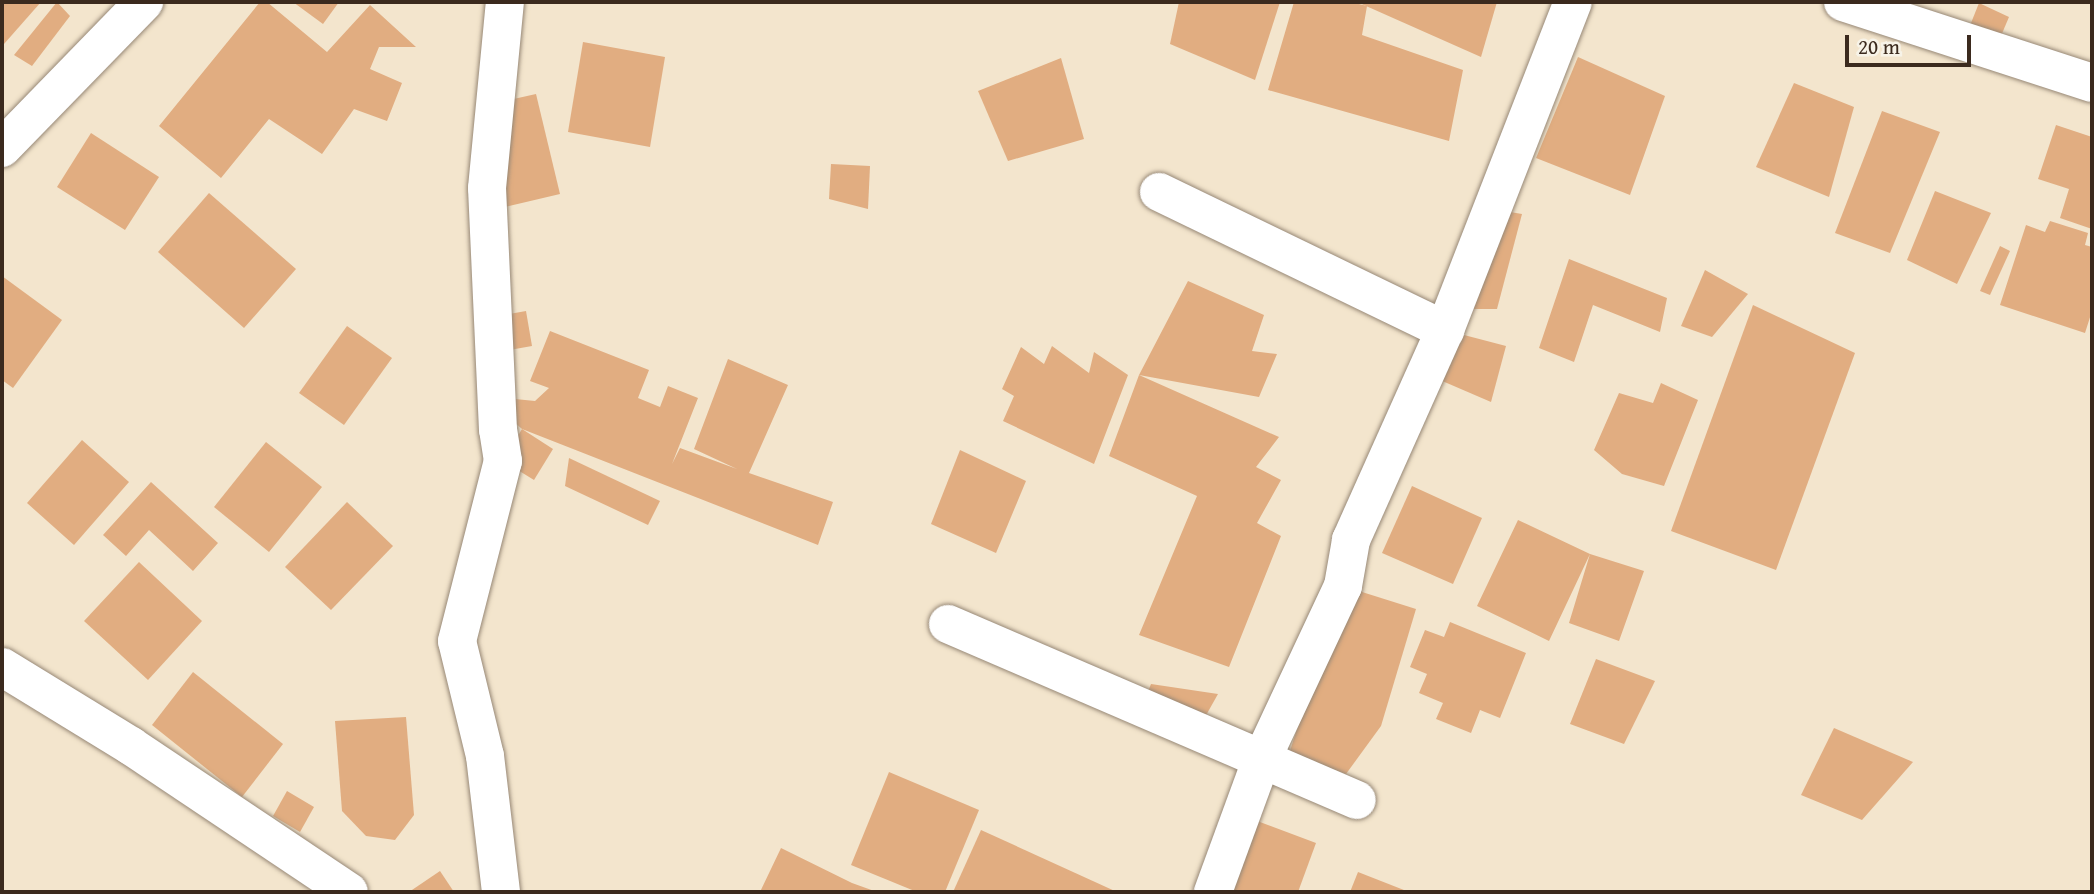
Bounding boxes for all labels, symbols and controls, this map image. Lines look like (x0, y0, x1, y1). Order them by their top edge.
scale bar (1849, 21, 1975, 65)
text: 20 m (1858, 31, 1900, 62)

